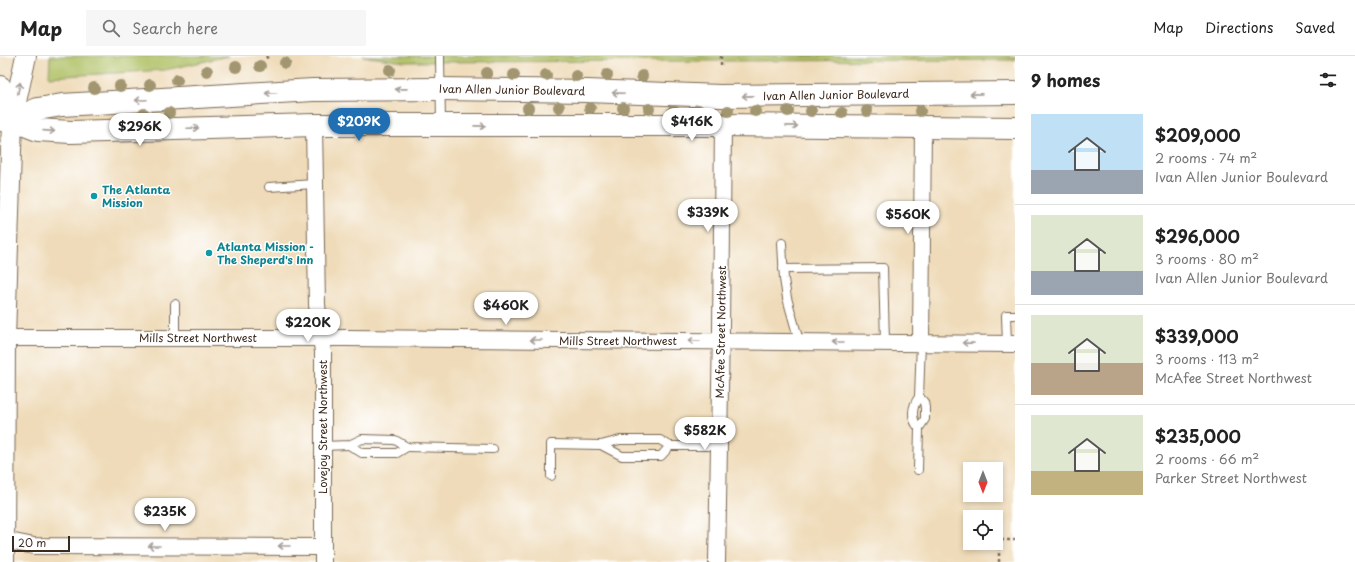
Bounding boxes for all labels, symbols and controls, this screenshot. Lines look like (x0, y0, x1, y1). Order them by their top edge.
search box (86, 10, 366, 46)
text: Map (20, 14, 62, 42)
text: Search here (132, 16, 218, 39)
icon: search (100, 17, 122, 39)
text: Map (1153, 17, 1183, 38)
text: Directions (1205, 17, 1273, 38)
text: Saved (1295, 17, 1335, 38)
text: 9 homes (1031, 67, 1100, 93)
icon: filters (1317, 69, 1339, 91)
street label: Ivan Allen Junior Boulevard (439, 80, 586, 99)
one-way arrow (16, 82, 24, 95)
one-way arrow (395, 85, 408, 93)
street label: Ivan Allen Junior Boulevard (763, 85, 910, 104)
one-way arrow (265, 89, 278, 96)
one-way arrow (612, 89, 625, 96)
one-way arrow (970, 90, 983, 97)
one-way arrow (742, 92, 755, 100)
one-way arrow (135, 97, 148, 104)
pin: $209K (331, 108, 387, 142)
pin: $416K (664, 108, 720, 142)
text: $209K (337, 111, 381, 130)
text: $416K (671, 111, 713, 130)
pin: $296K (112, 113, 168, 147)
text: $296K (118, 116, 162, 135)
one-way arrow (473, 122, 486, 130)
one-way arrow (785, 122, 798, 130)
text: $209,000 (1155, 122, 1241, 148)
one-way arrow (186, 125, 199, 132)
one-way arrow (42, 127, 55, 134)
icon: home (1063, 130, 1111, 178)
text: 2 rooms · 74 m² (1155, 148, 1257, 167)
text: Ivan Allen Junior Boulevard (1155, 167, 1328, 186)
place label: The Atlanta Mission (102, 181, 171, 211)
marker: The Atlanta Mission (89, 191, 99, 201)
pin: $339K (680, 199, 736, 233)
pin: $560K (880, 201, 936, 235)
text: $339K (687, 202, 729, 221)
text: $560K (885, 204, 931, 223)
text: $296,000 (1155, 223, 1240, 249)
icon: home (1063, 231, 1111, 279)
place label: Atlanta Mission - The Sheperd's Inn (216, 238, 314, 268)
marker: Atlanta Mission - The Sheperd's Inn (204, 248, 214, 258)
text: 3 rooms · 80 m² (1155, 249, 1259, 268)
street label: McAfee Street Northwest (711, 265, 730, 398)
text: Ivan Allen Junior Boulevard (1155, 268, 1328, 287)
pin: $460K (478, 292, 534, 326)
text: $460K (483, 295, 529, 314)
pin: $220K (280, 309, 336, 343)
text: $220K (285, 312, 331, 331)
text: $339,000 (1155, 323, 1239, 349)
street label: Mills Street Northwest (139, 329, 258, 346)
icon: home (1063, 331, 1111, 379)
street label: Mills Street Northwest (559, 332, 678, 349)
one-way arrow (530, 336, 543, 344)
one-way arrow (688, 337, 701, 345)
one-way arrow (832, 338, 845, 346)
one-way arrow (962, 339, 975, 347)
text: 3 rooms · 113 m² (1155, 349, 1259, 368)
street label: Lovejoy Street Northwest (314, 359, 331, 494)
text: McAfee Street Northwest (1155, 368, 1312, 387)
pin: $582K (677, 417, 733, 451)
text: $582K (684, 420, 726, 439)
text: $235,000 (1155, 423, 1241, 449)
icon: home (1063, 431, 1111, 479)
text: 2 rooms · 66 m² (1155, 449, 1259, 468)
north arrow (963, 462, 1003, 502)
map controls (963, 462, 1003, 550)
text: Parker Street Northwest (1155, 468, 1307, 487)
pin: $235K (137, 498, 193, 532)
text: $235K (143, 501, 187, 520)
button: locate (963, 510, 1003, 550)
scale bar (12, 534, 70, 553)
text: 20 m (18, 534, 46, 551)
one-way arrow (148, 542, 161, 550)
one-way arrow (278, 542, 291, 550)

